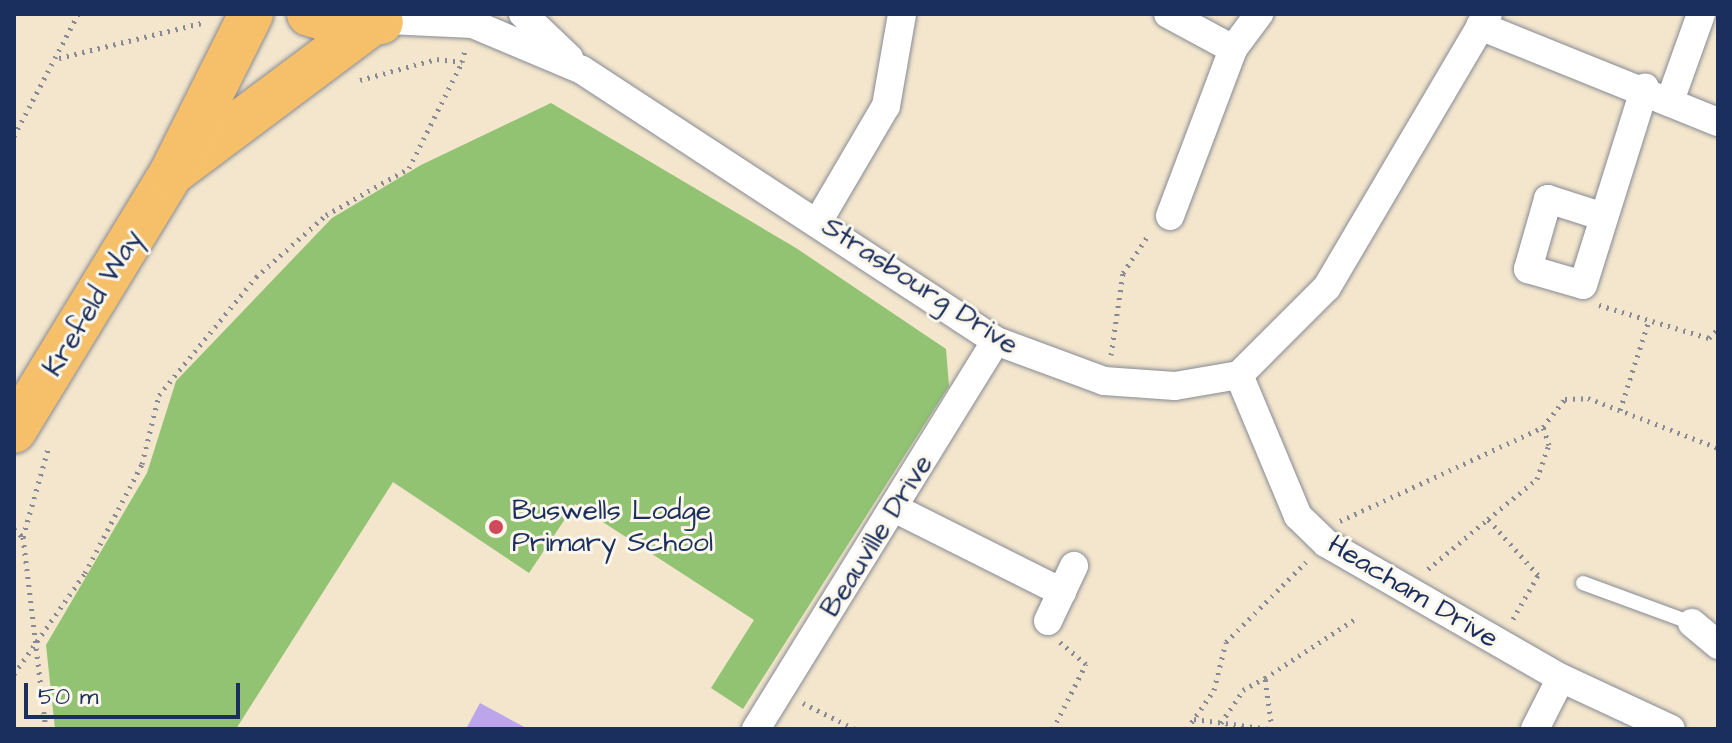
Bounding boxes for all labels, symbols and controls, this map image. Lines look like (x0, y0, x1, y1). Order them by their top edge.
street label: Strasbourg Drive (816, 210, 1024, 362)
street label: Krefeld Way (36, 224, 150, 382)
street label: Beauville Drive (814, 449, 940, 623)
place label: Buswells Lodge Primary School (512, 494, 713, 560)
marker: Buswells Lodge Primary School (487, 518, 505, 536)
street label: Heacham Drive (1322, 528, 1504, 656)
scale bar (28, 667, 244, 717)
text: 50 m (38, 680, 98, 714)

